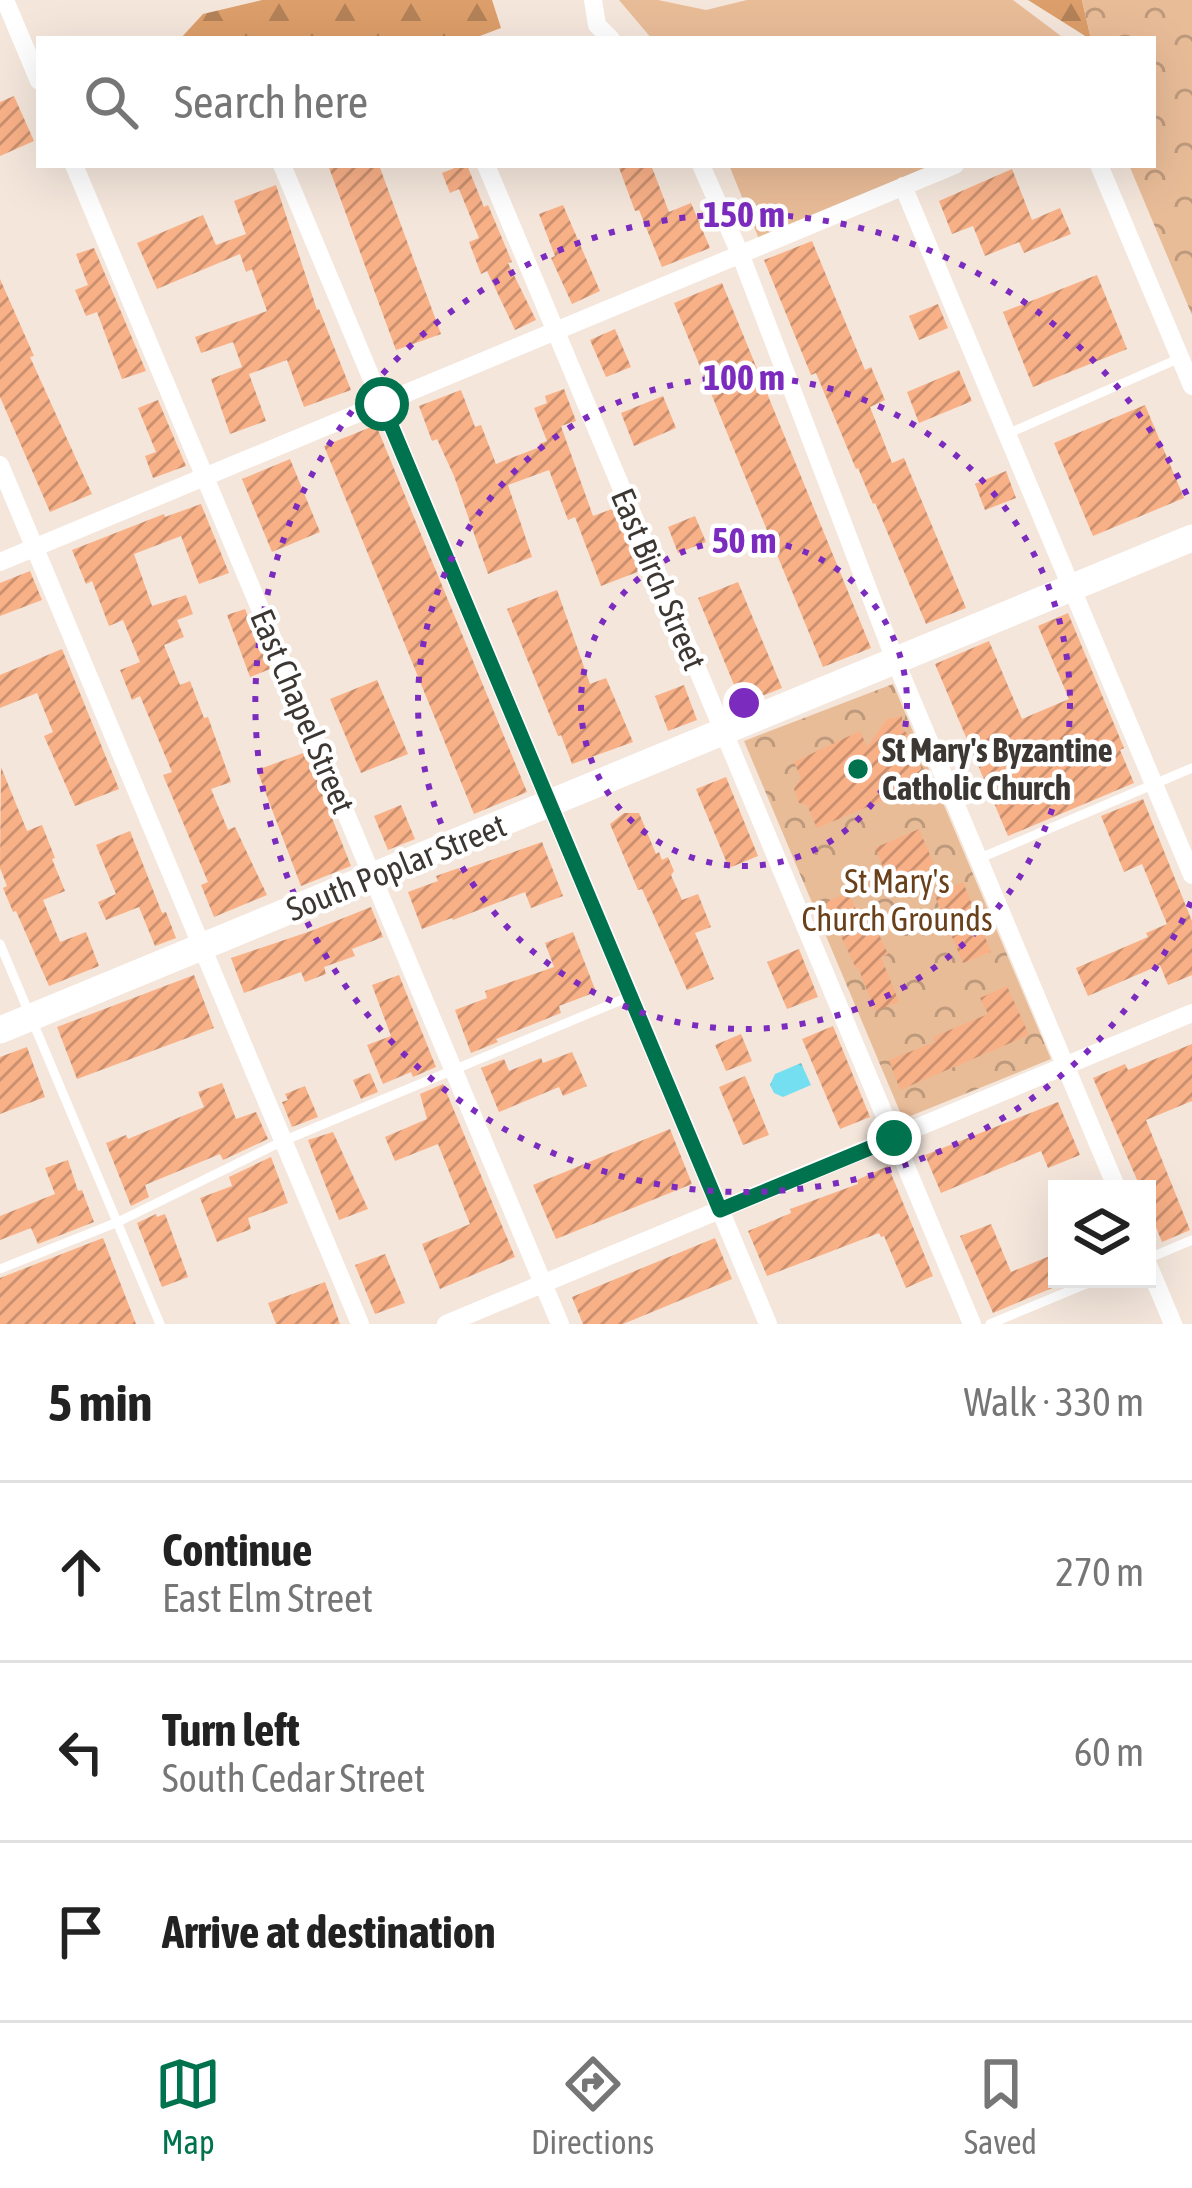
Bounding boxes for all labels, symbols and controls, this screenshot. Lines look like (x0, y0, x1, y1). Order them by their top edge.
search box (36, 36, 1156, 168)
icon: search (78, 69, 144, 135)
text: Search here (174, 76, 368, 128)
text: 150 m (703, 193, 785, 235)
text: 100 m (703, 356, 785, 398)
route start (355, 377, 409, 431)
street label: East Birch Street (604, 483, 714, 675)
text: 50 m (712, 519, 776, 561)
street label: East Chapel Street (243, 603, 363, 819)
centre of rings (723, 682, 765, 724)
place label: St Mary's Byzantine Catholic Church (882, 731, 1113, 807)
marker: St Mary's Byzantine Catholic Church (845, 756, 871, 782)
street label: South Poplar Street (281, 806, 511, 928)
park label: St Mary's Church Grounds (801, 862, 993, 938)
route end (867, 1111, 921, 1165)
map controls (1048, 1180, 1156, 1288)
button: layers (1048, 1180, 1156, 1288)
text: 5 min (48, 1373, 152, 1432)
text: Walk · 330 m (964, 1380, 1144, 1424)
text: Continue (162, 1524, 313, 1576)
icon: ahead (48, 1539, 114, 1605)
text: 270 m (1056, 1550, 1144, 1594)
text: East Elm Street (162, 1576, 373, 1620)
text: Turn left (162, 1704, 300, 1756)
icon: left (48, 1719, 114, 1785)
text: 60 m (1074, 1730, 1144, 1774)
text: South Cedar Street (162, 1756, 425, 1800)
icon: arrive (48, 1899, 114, 1965)
text: Arrive at destination (162, 1906, 496, 1958)
tab: Map (155, 2051, 221, 2161)
tab: Directions (531, 2051, 654, 2161)
tab: Saved (964, 2051, 1037, 2161)

